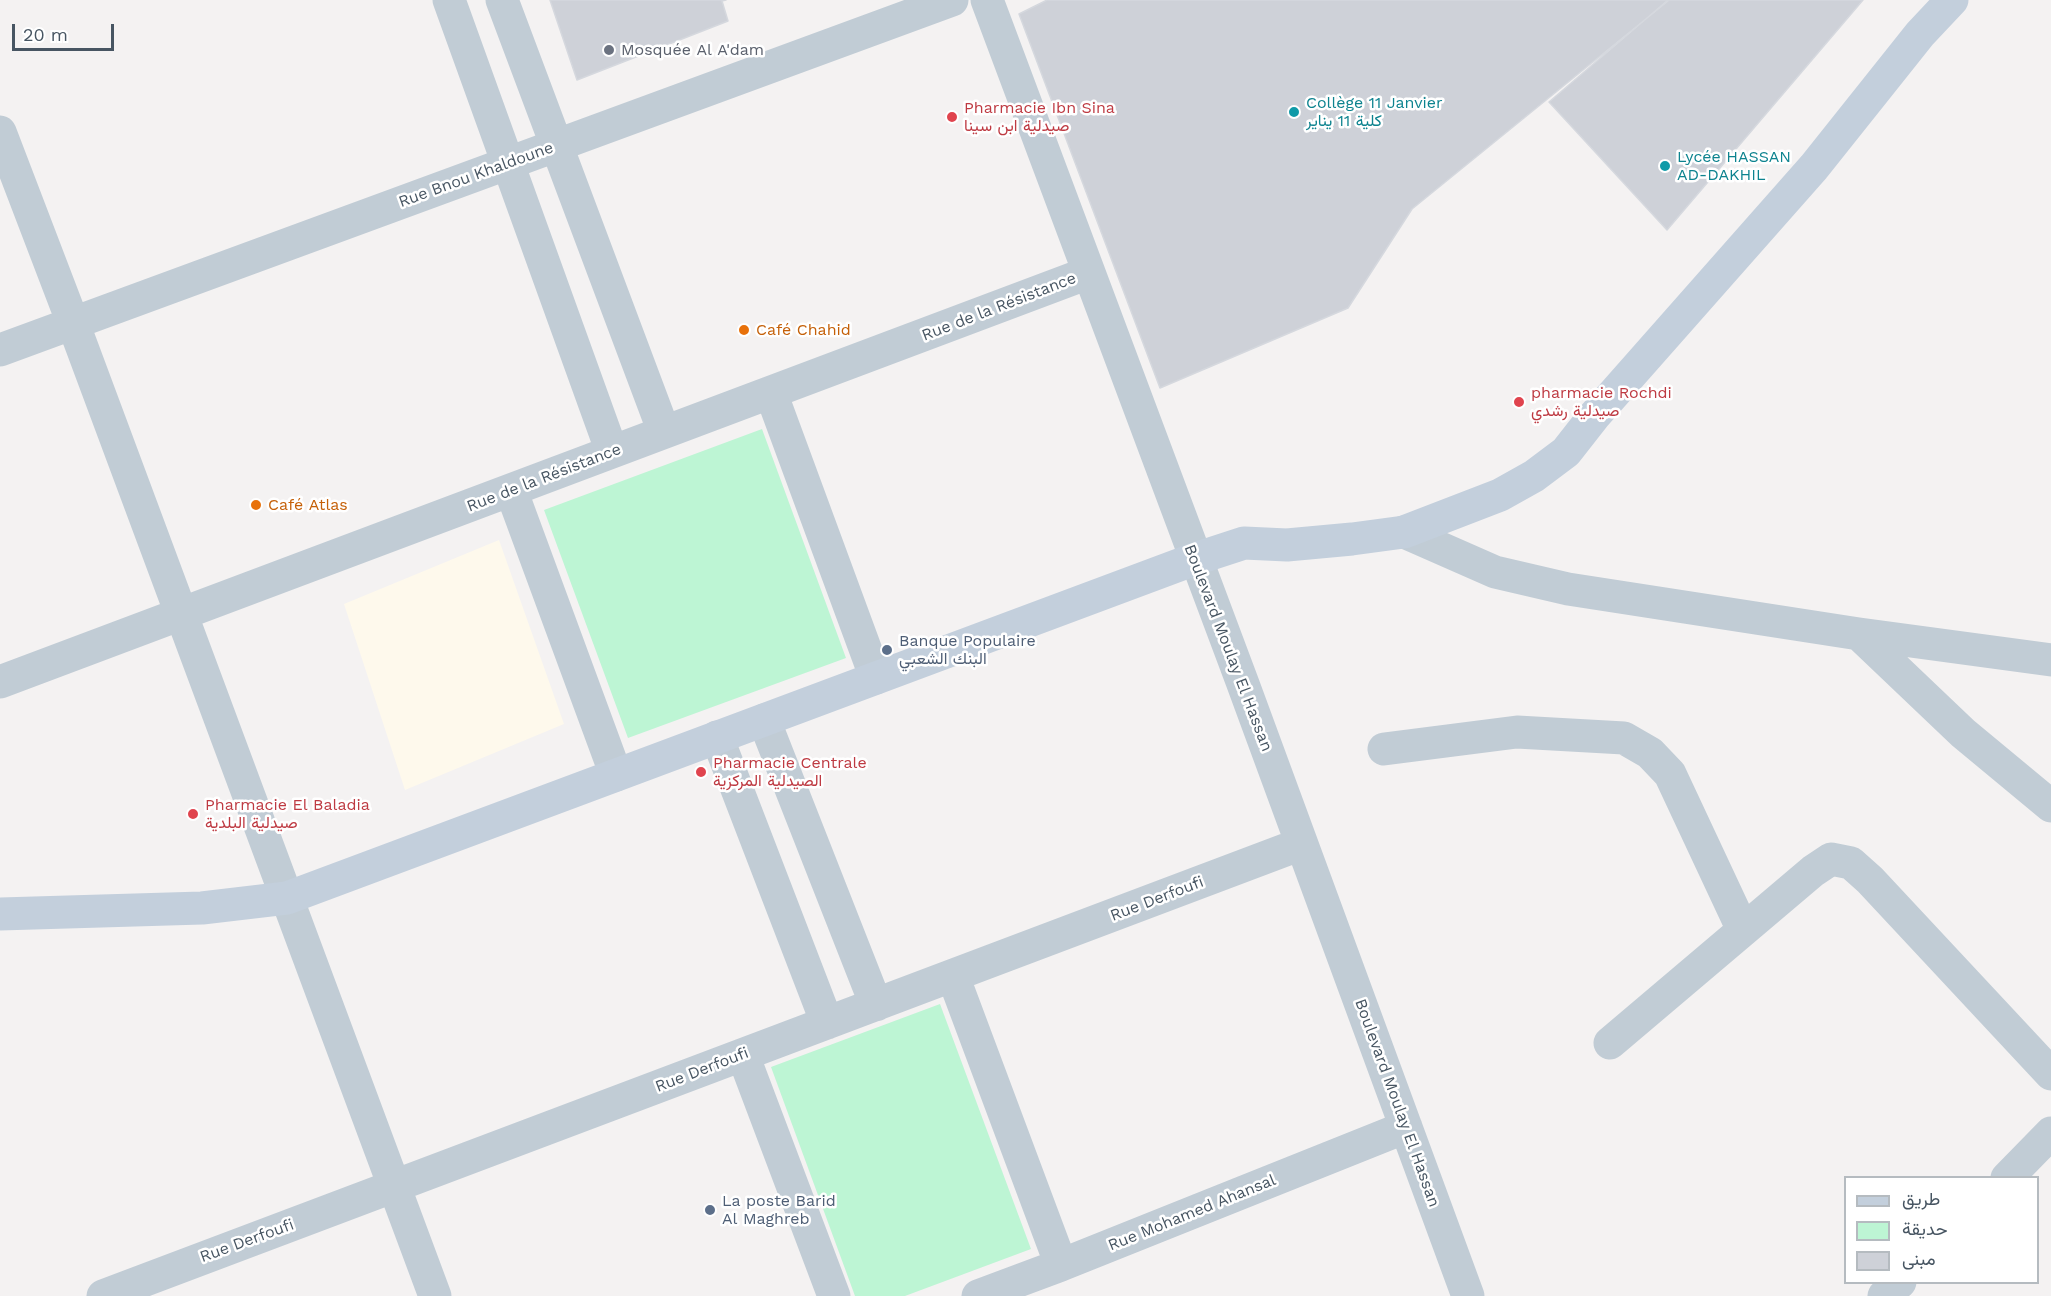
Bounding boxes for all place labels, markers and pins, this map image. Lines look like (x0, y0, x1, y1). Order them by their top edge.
place label: Mosquée Al A'dam (621, 40, 764, 60)
marker: Mosquée Al A'dam (602, 43, 616, 57)
place label: Collège 11 Janvier كلية 11 يناير (1306, 93, 1443, 131)
place label: Pharmacie Ibn Sina صيدلية ابن سينا (964, 98, 1115, 136)
marker: Collège 11 Janvier كلية 11 يناير (1287, 105, 1301, 119)
marker: Pharmacie Ibn Sina صيدلية ابن سينا (945, 110, 959, 124)
place label: Lycée HASSAN AD-DAKHIL (1677, 147, 1791, 185)
marker: Lycée HASSAN AD-DAKHIL (1658, 159, 1672, 173)
place label: Café Chahid (756, 320, 851, 340)
marker: Café Chahid (737, 323, 751, 337)
place label: pharmacie Rochdi صيدلية رشدي (1531, 383, 1672, 421)
marker: pharmacie Rochdi صيدلية رشدي (1512, 395, 1526, 409)
place label: Café Atlas (268, 495, 348, 515)
marker: Café Atlas (249, 498, 263, 512)
place label: Banque Populaire البنك الشعبي (899, 631, 1036, 669)
marker: Banque Populaire البنك الشعبي (880, 643, 894, 657)
place label: Pharmacie Centrale الصيدلية المركزية (713, 753, 867, 791)
marker: Pharmacie Centrale الصيدلية المركزية (694, 765, 708, 779)
place label: Pharmacie El Baladia صيدلية البلدية (205, 795, 370, 833)
marker: Pharmacie El Baladia صيدلية البلدية (186, 807, 200, 821)
place label: La poste Barid Al Maghreb (722, 1191, 836, 1229)
marker: La poste Barid Al Maghreb (703, 1203, 717, 1217)

